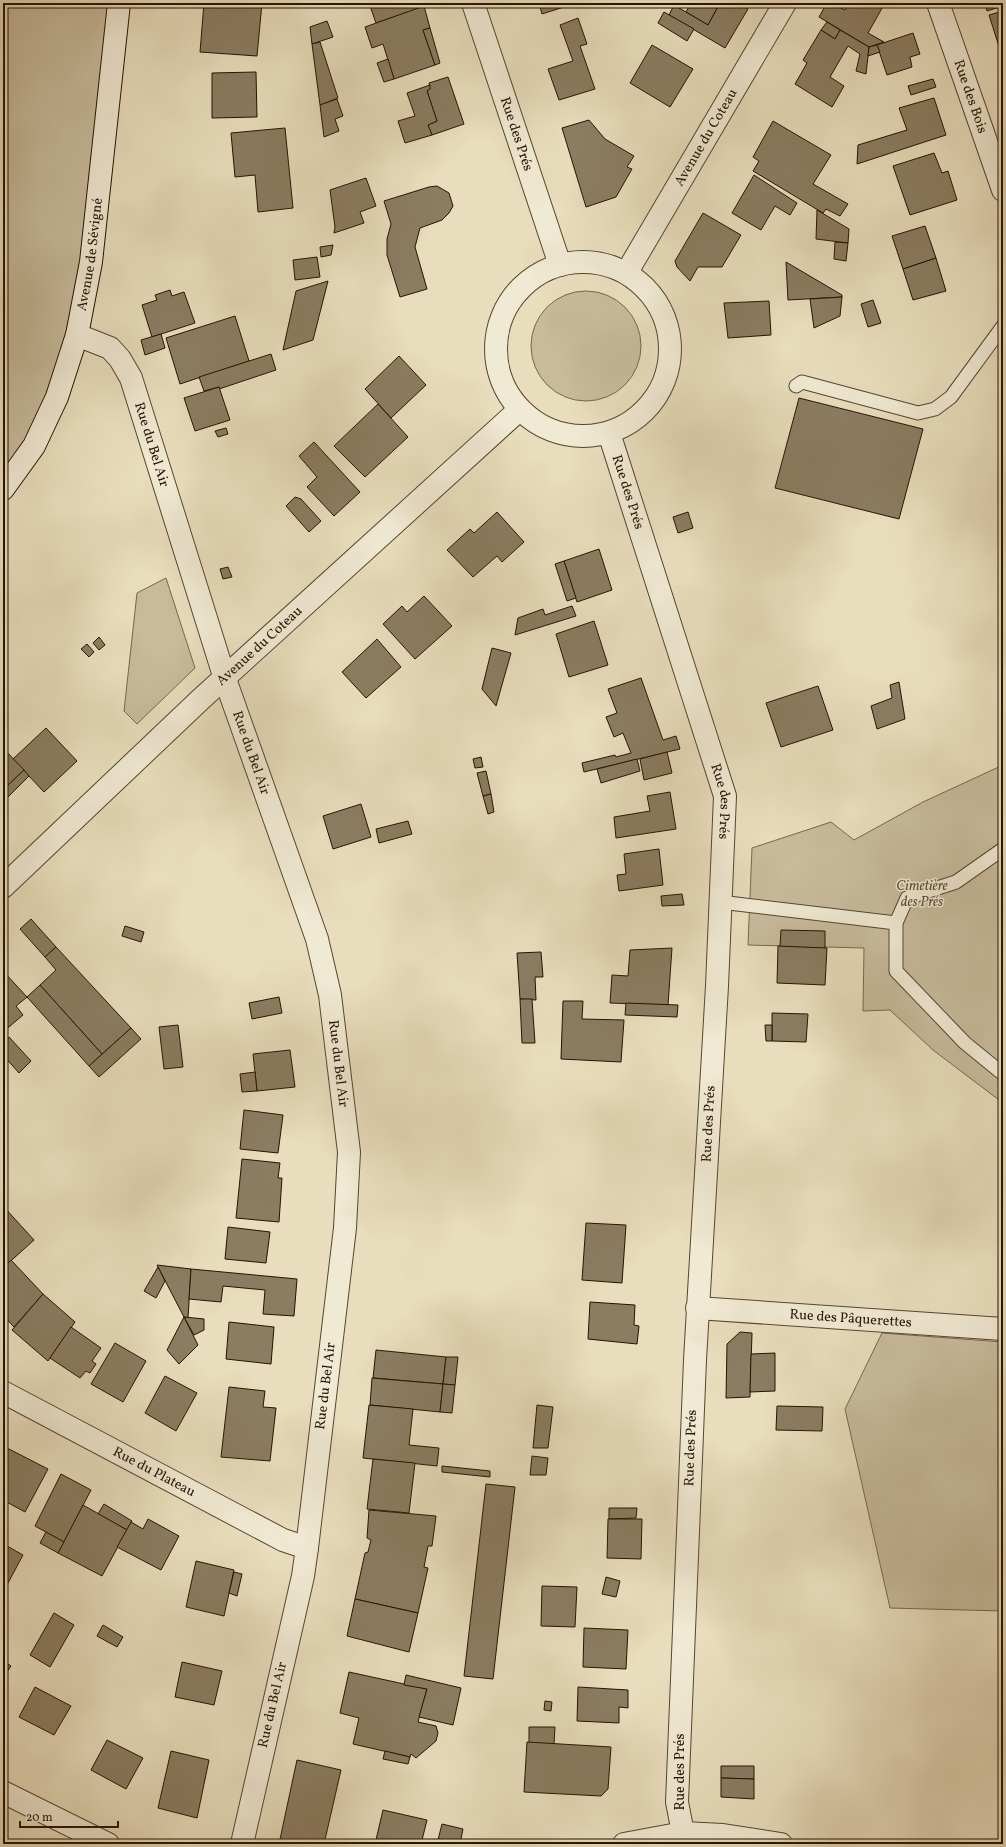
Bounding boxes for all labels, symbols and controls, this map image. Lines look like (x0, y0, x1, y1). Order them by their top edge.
street label: Rue des Bois (949, 57, 992, 136)
street label: Avenue du Coteau (670, 85, 742, 190)
street label: Rue des Prés (495, 94, 538, 173)
street label: Avenue de Sévigné (72, 197, 107, 313)
street label: Rue du Bel Air (130, 400, 174, 489)
street label: Rue des Prés (607, 453, 649, 532)
street label: Avenue du Coteau (212, 602, 307, 690)
street label: Rue du Bel Air (228, 708, 275, 798)
street label: Rue des Prés (706, 761, 734, 840)
park label: Cimetière des Prés (896, 877, 948, 912)
street label: Rue du Bel Air (324, 1019, 353, 1108)
street label: Rue des Prés (698, 1085, 720, 1163)
street label: Rue des Pâquerettes (789, 1305, 912, 1332)
street label: Rue du Bel Air (311, 1341, 341, 1431)
street label: Rue des Prés (680, 1409, 702, 1487)
street label: Rue du Plateau (110, 1442, 199, 1502)
street label: Rue du Bel Air (254, 1660, 292, 1750)
street label: Rue des Prés (671, 1734, 690, 1810)
scale bar (20, 1803, 118, 1829)
text: 20 m (26, 1810, 53, 1826)

